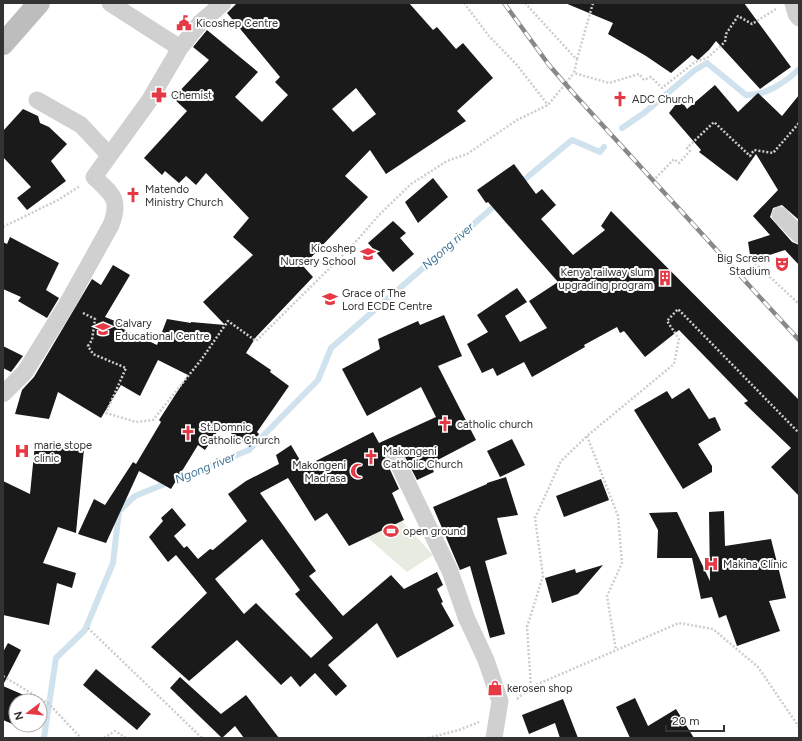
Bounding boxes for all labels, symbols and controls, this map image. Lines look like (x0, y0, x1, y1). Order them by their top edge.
public building icon: Kicoshep Centre (175, 14, 193, 32)
place label: Kicoshep Centre (196, 17, 278, 30)
pharmacy icon: Chemist (150, 86, 168, 104)
place label: Chemist (171, 89, 212, 102)
church icon: ADC Church (611, 90, 629, 108)
place label: ADC Church (632, 93, 694, 106)
place label: Matendo Ministry Church (145, 183, 223, 209)
church icon: Matendo Ministry Church (124, 186, 142, 204)
water label: Ngong river (419, 219, 477, 272)
place label: Kicoshep Nursery School (280, 242, 356, 268)
school or university icon: Kicoshep Nursery School (359, 245, 377, 263)
place label: Big Screen Stadium (717, 252, 770, 278)
theatre icon: Big Screen Stadium (773, 255, 791, 273)
place label: Kenya railway slum upgrading program (559, 266, 653, 292)
building icon: Kenya railway slum upgrading program (656, 269, 674, 287)
place label: Grace of The Lord ECDE Centre (342, 287, 432, 313)
school or university icon: Grace of The Lord ECDE Centre (321, 290, 339, 308)
place label: Calvary Educational Centre (115, 317, 210, 343)
school or university icon: Calvary Educational Centre (94, 320, 112, 338)
church icon: catholic church (436, 415, 454, 433)
place label: catholic church (457, 418, 533, 431)
place label: St.Domnic Catholic Church (200, 421, 280, 447)
church icon: St.Domnic Catholic Church (179, 424, 197, 442)
place label: marie stope clinic (34, 439, 92, 465)
hospital icon: marie stope clinic (13, 442, 31, 460)
place label: Makongeni Catholic Church (383, 445, 463, 471)
church icon: Makongeni Catholic Church (362, 448, 380, 466)
water label: Ngong river (173, 449, 238, 486)
place label: Makongeni Madrasa (292, 459, 346, 485)
mosque icon: Makongeni Madrasa (349, 462, 367, 480)
sports icon: open ground (382, 522, 400, 540)
place label: open ground (403, 525, 466, 538)
hospital icon: Makina Clinic (702, 555, 720, 573)
place label: Makina Clinic (723, 558, 788, 571)
shop icon: kerosen shop (486, 679, 504, 697)
place label: kerosen shop (507, 682, 573, 695)
north arrow (8, 693, 48, 733)
scale bar (666, 707, 724, 733)
text: N (11, 710, 26, 722)
text: 20 m (672, 714, 700, 728)

